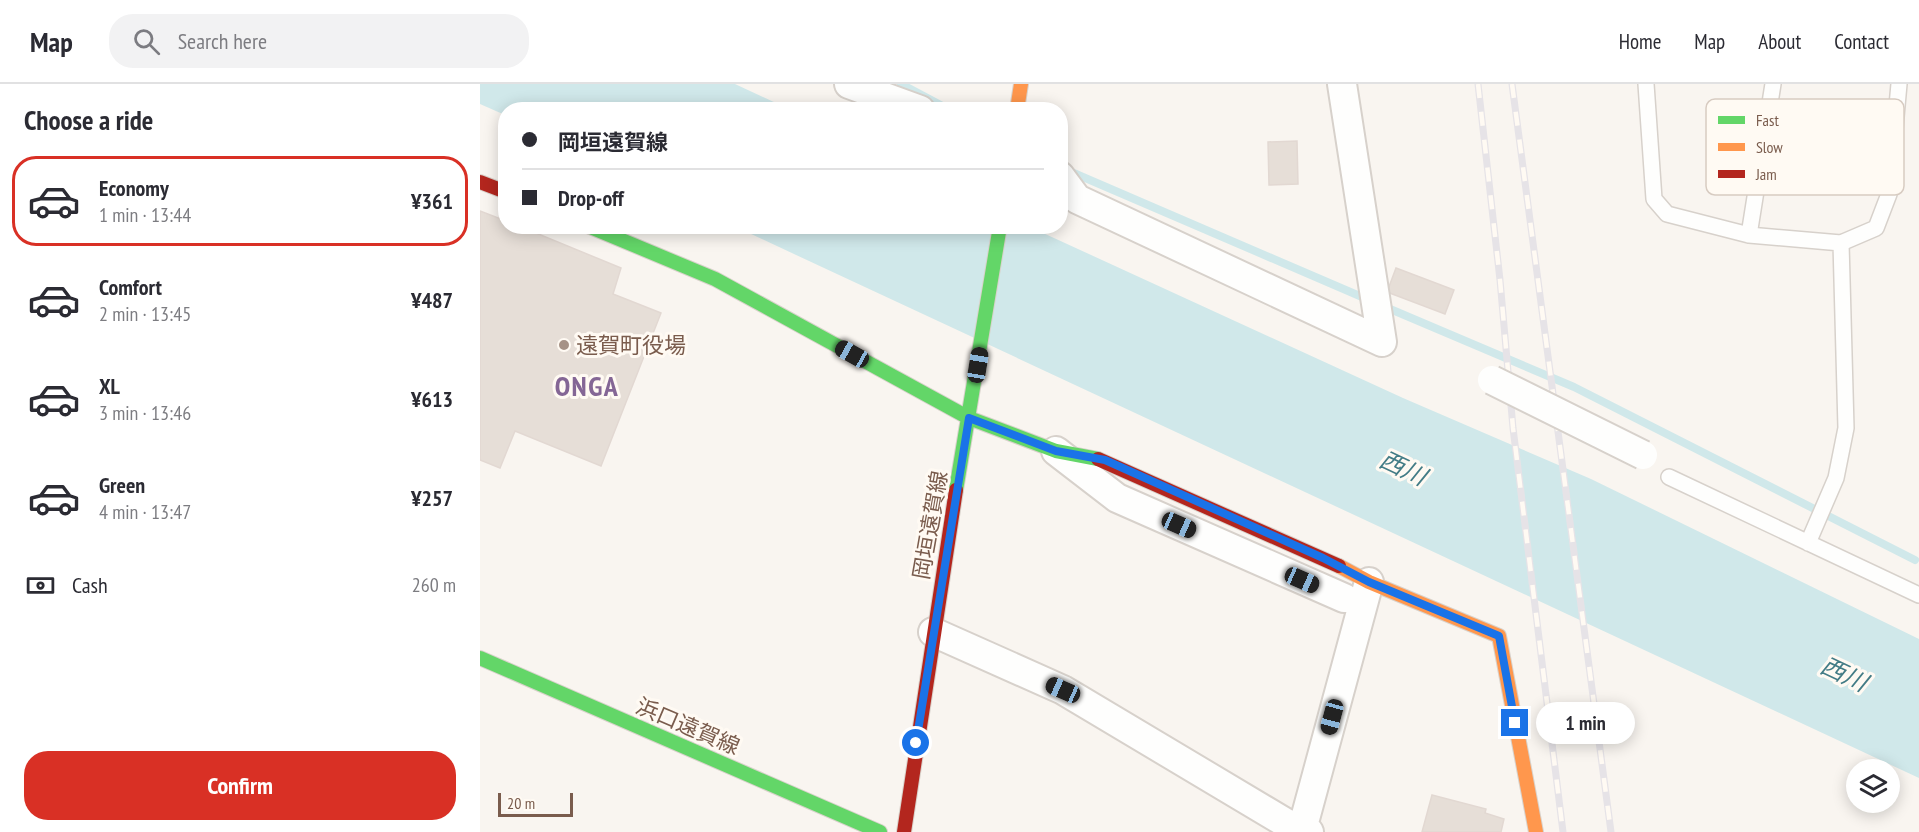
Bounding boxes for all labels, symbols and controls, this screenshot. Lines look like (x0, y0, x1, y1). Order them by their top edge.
search box (109, 14, 529, 68)
text: Map (30, 23, 73, 60)
icon: search (130, 25, 163, 58)
text: Search here (178, 27, 267, 55)
text: Home (1619, 28, 1661, 55)
text: Map (1694, 28, 1725, 55)
text: About (1758, 28, 1801, 55)
text: Contact (1834, 28, 1889, 55)
legend (1706, 99, 1904, 195)
text: Choose a ride (24, 103, 153, 137)
text: Fast (1756, 110, 1779, 130)
text: 岡垣遠賀線 (558, 128, 668, 156)
text: Slow (1756, 137, 1783, 157)
text: Jam (1755, 164, 1777, 184)
icon: car (27, 174, 81, 228)
text: Economy (99, 174, 169, 202)
text: Drop-off (558, 184, 624, 212)
text: ¥361 (411, 187, 453, 215)
text: 1 min · 13:44 (99, 202, 191, 228)
icon: car (27, 273, 81, 327)
text: Comfort (99, 273, 162, 301)
text: ¥487 (411, 286, 453, 314)
text: 2 min · 13:45 (99, 301, 191, 327)
place label: 遠賀町役場 (576, 331, 686, 359)
car (832, 337, 872, 371)
marker: 遠賀町役場 (557, 338, 571, 352)
car (966, 346, 990, 384)
district label: ONGA (555, 367, 619, 404)
icon: car (27, 372, 81, 426)
text: XL (99, 372, 120, 400)
text: ¥613 (411, 385, 453, 413)
text: 3 min · 13:46 (99, 400, 191, 426)
water label: 西川 (1375, 444, 1434, 493)
street label: 岡垣遠賀線 (907, 468, 953, 582)
icon: car (27, 471, 81, 525)
text: Green (99, 471, 145, 499)
text: ¥257 (411, 484, 453, 512)
text: 4 min · 13:47 (99, 499, 191, 525)
car (1159, 509, 1199, 541)
car (1282, 564, 1322, 596)
icon: cash (24, 569, 57, 602)
text: Cash (72, 571, 108, 599)
text: 260 m (412, 572, 456, 598)
water label: 西川 (1816, 650, 1875, 699)
car (1043, 674, 1083, 706)
street label: 浜口遠賀線 (632, 692, 744, 760)
car (1319, 697, 1345, 737)
callout: 1 min (1536, 702, 1635, 744)
route end (1501, 709, 1528, 736)
text: 1 min (1565, 710, 1606, 736)
route start (902, 729, 929, 756)
button: Confirm (24, 751, 456, 820)
map controls (1846, 759, 1900, 813)
button: layers (1846, 759, 1900, 813)
scale bar (498, 790, 573, 818)
text: 20 m (507, 793, 535, 813)

